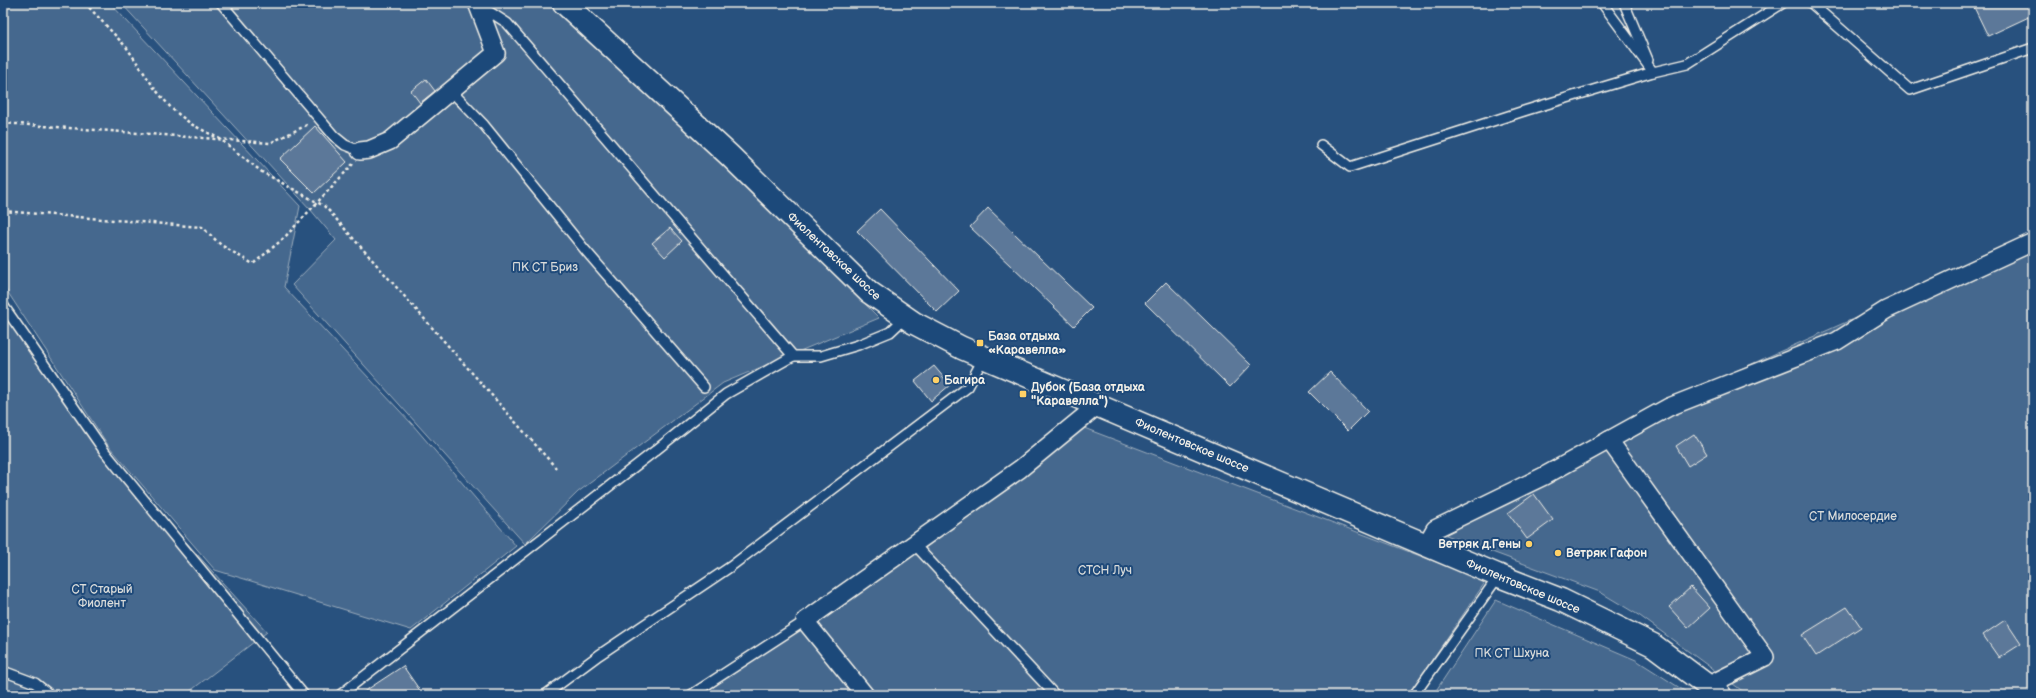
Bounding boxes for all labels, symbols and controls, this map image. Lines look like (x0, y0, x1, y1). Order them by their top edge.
street label: Фиолентовское шоссе (784, 209, 884, 304)
park label: ПК СТ Бриз (512, 260, 578, 275)
place label: База отдыха «Каравелла» (988, 329, 1066, 358)
marker: База отдыха «Каравелла» (975, 338, 985, 348)
place label: Багира (944, 373, 986, 388)
marker: Багира (931, 375, 941, 385)
place label: Дубок (База отдыха "Каравелла") (1031, 380, 1146, 409)
marker: Дубок (База отдыха "Каравелла") (1018, 389, 1028, 399)
street label: Фиолентовское шоссе (1132, 415, 1251, 476)
park label: СТ Милосердие (1809, 509, 1897, 524)
place label: Ветряк д.Гены (1438, 537, 1521, 552)
marker: Ветряк д.Гены (1524, 539, 1534, 549)
place label: Ветряк Гафон (1566, 546, 1647, 561)
marker: Ветряк Гафон (1553, 548, 1563, 558)
street label: Фиолентовское шоссе (1463, 556, 1582, 617)
park label: СТСН Луч (1078, 563, 1132, 578)
park label: СТ Старый Фиолент (71, 582, 133, 611)
park label: ПК СТ Шхуна (1475, 646, 1549, 661)

